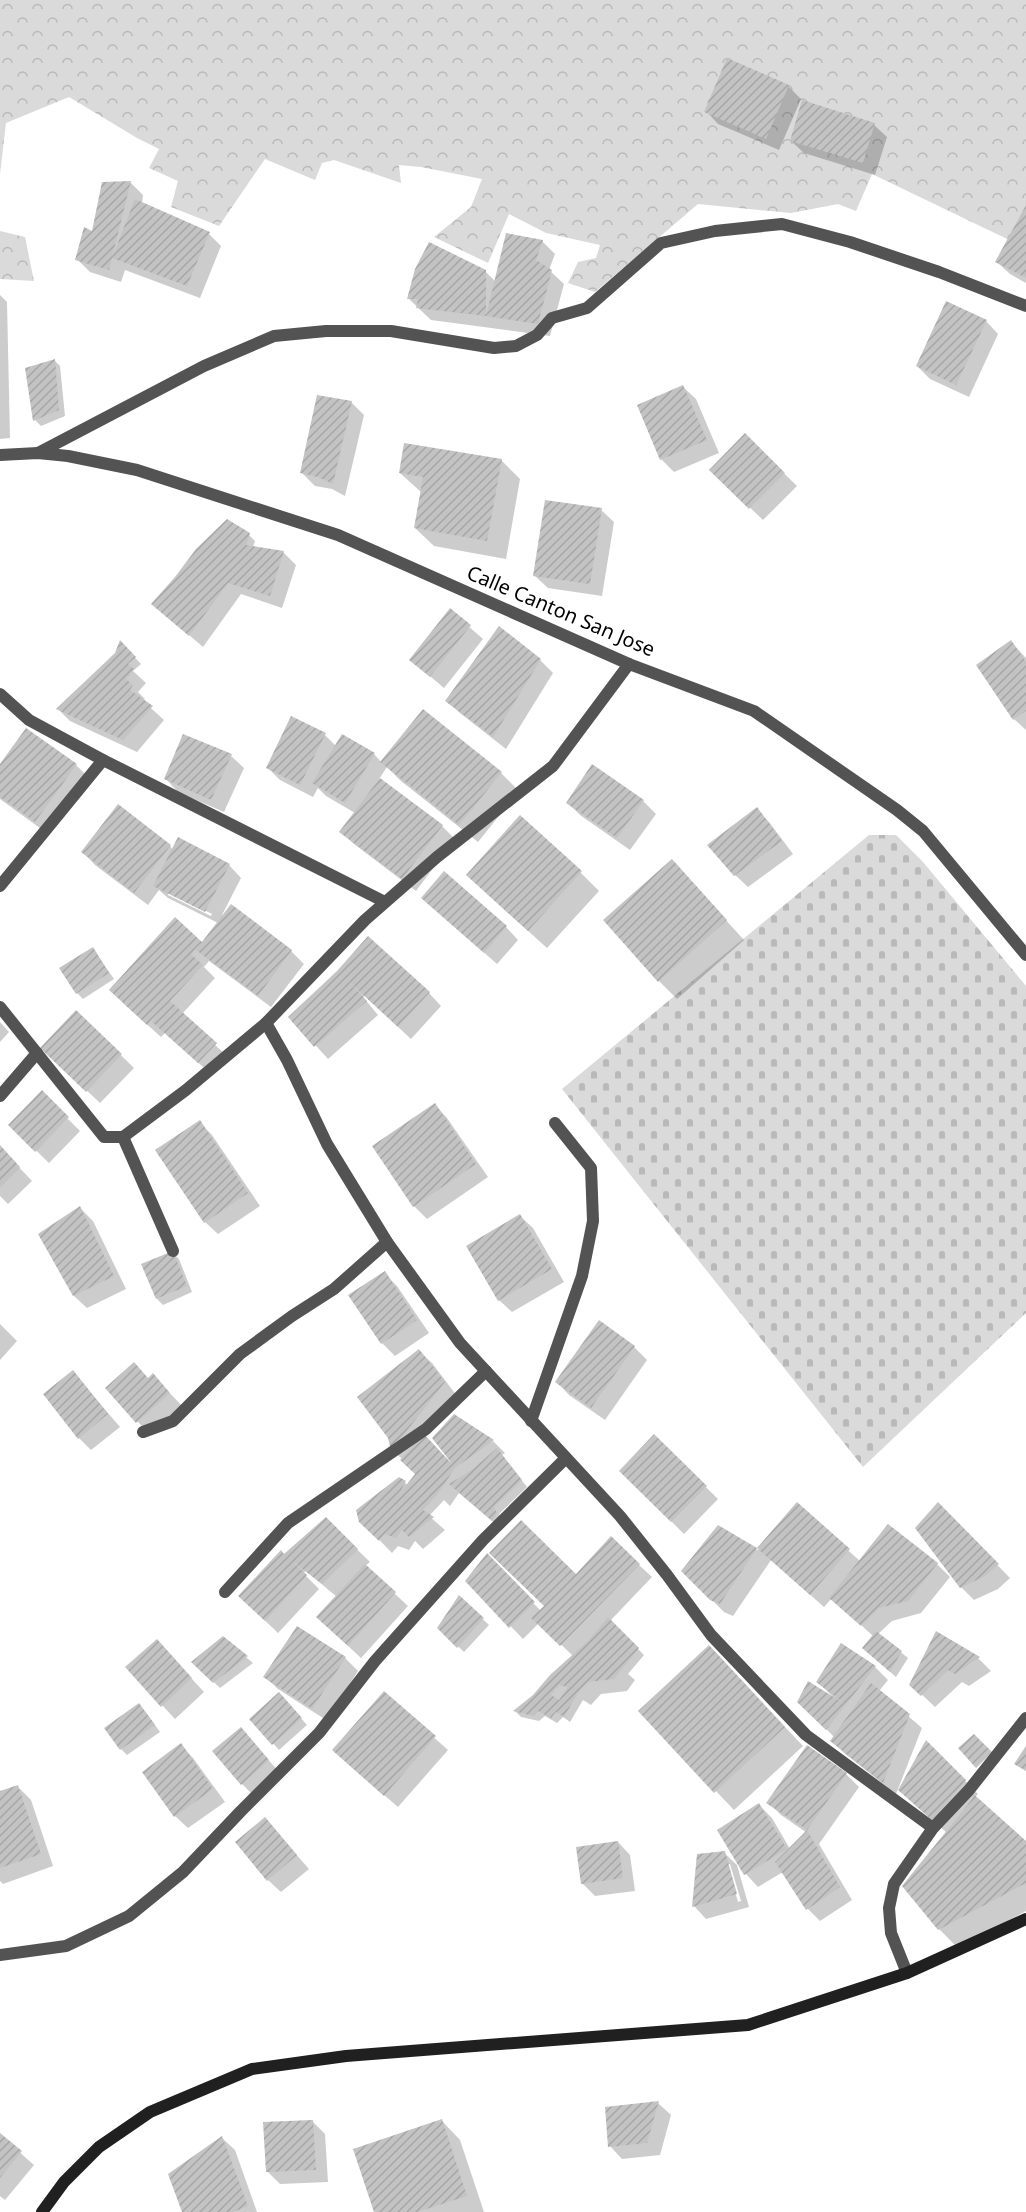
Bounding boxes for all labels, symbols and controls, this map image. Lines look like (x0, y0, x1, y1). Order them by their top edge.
street label: Calle Canton San Jose (463, 559, 659, 662)

